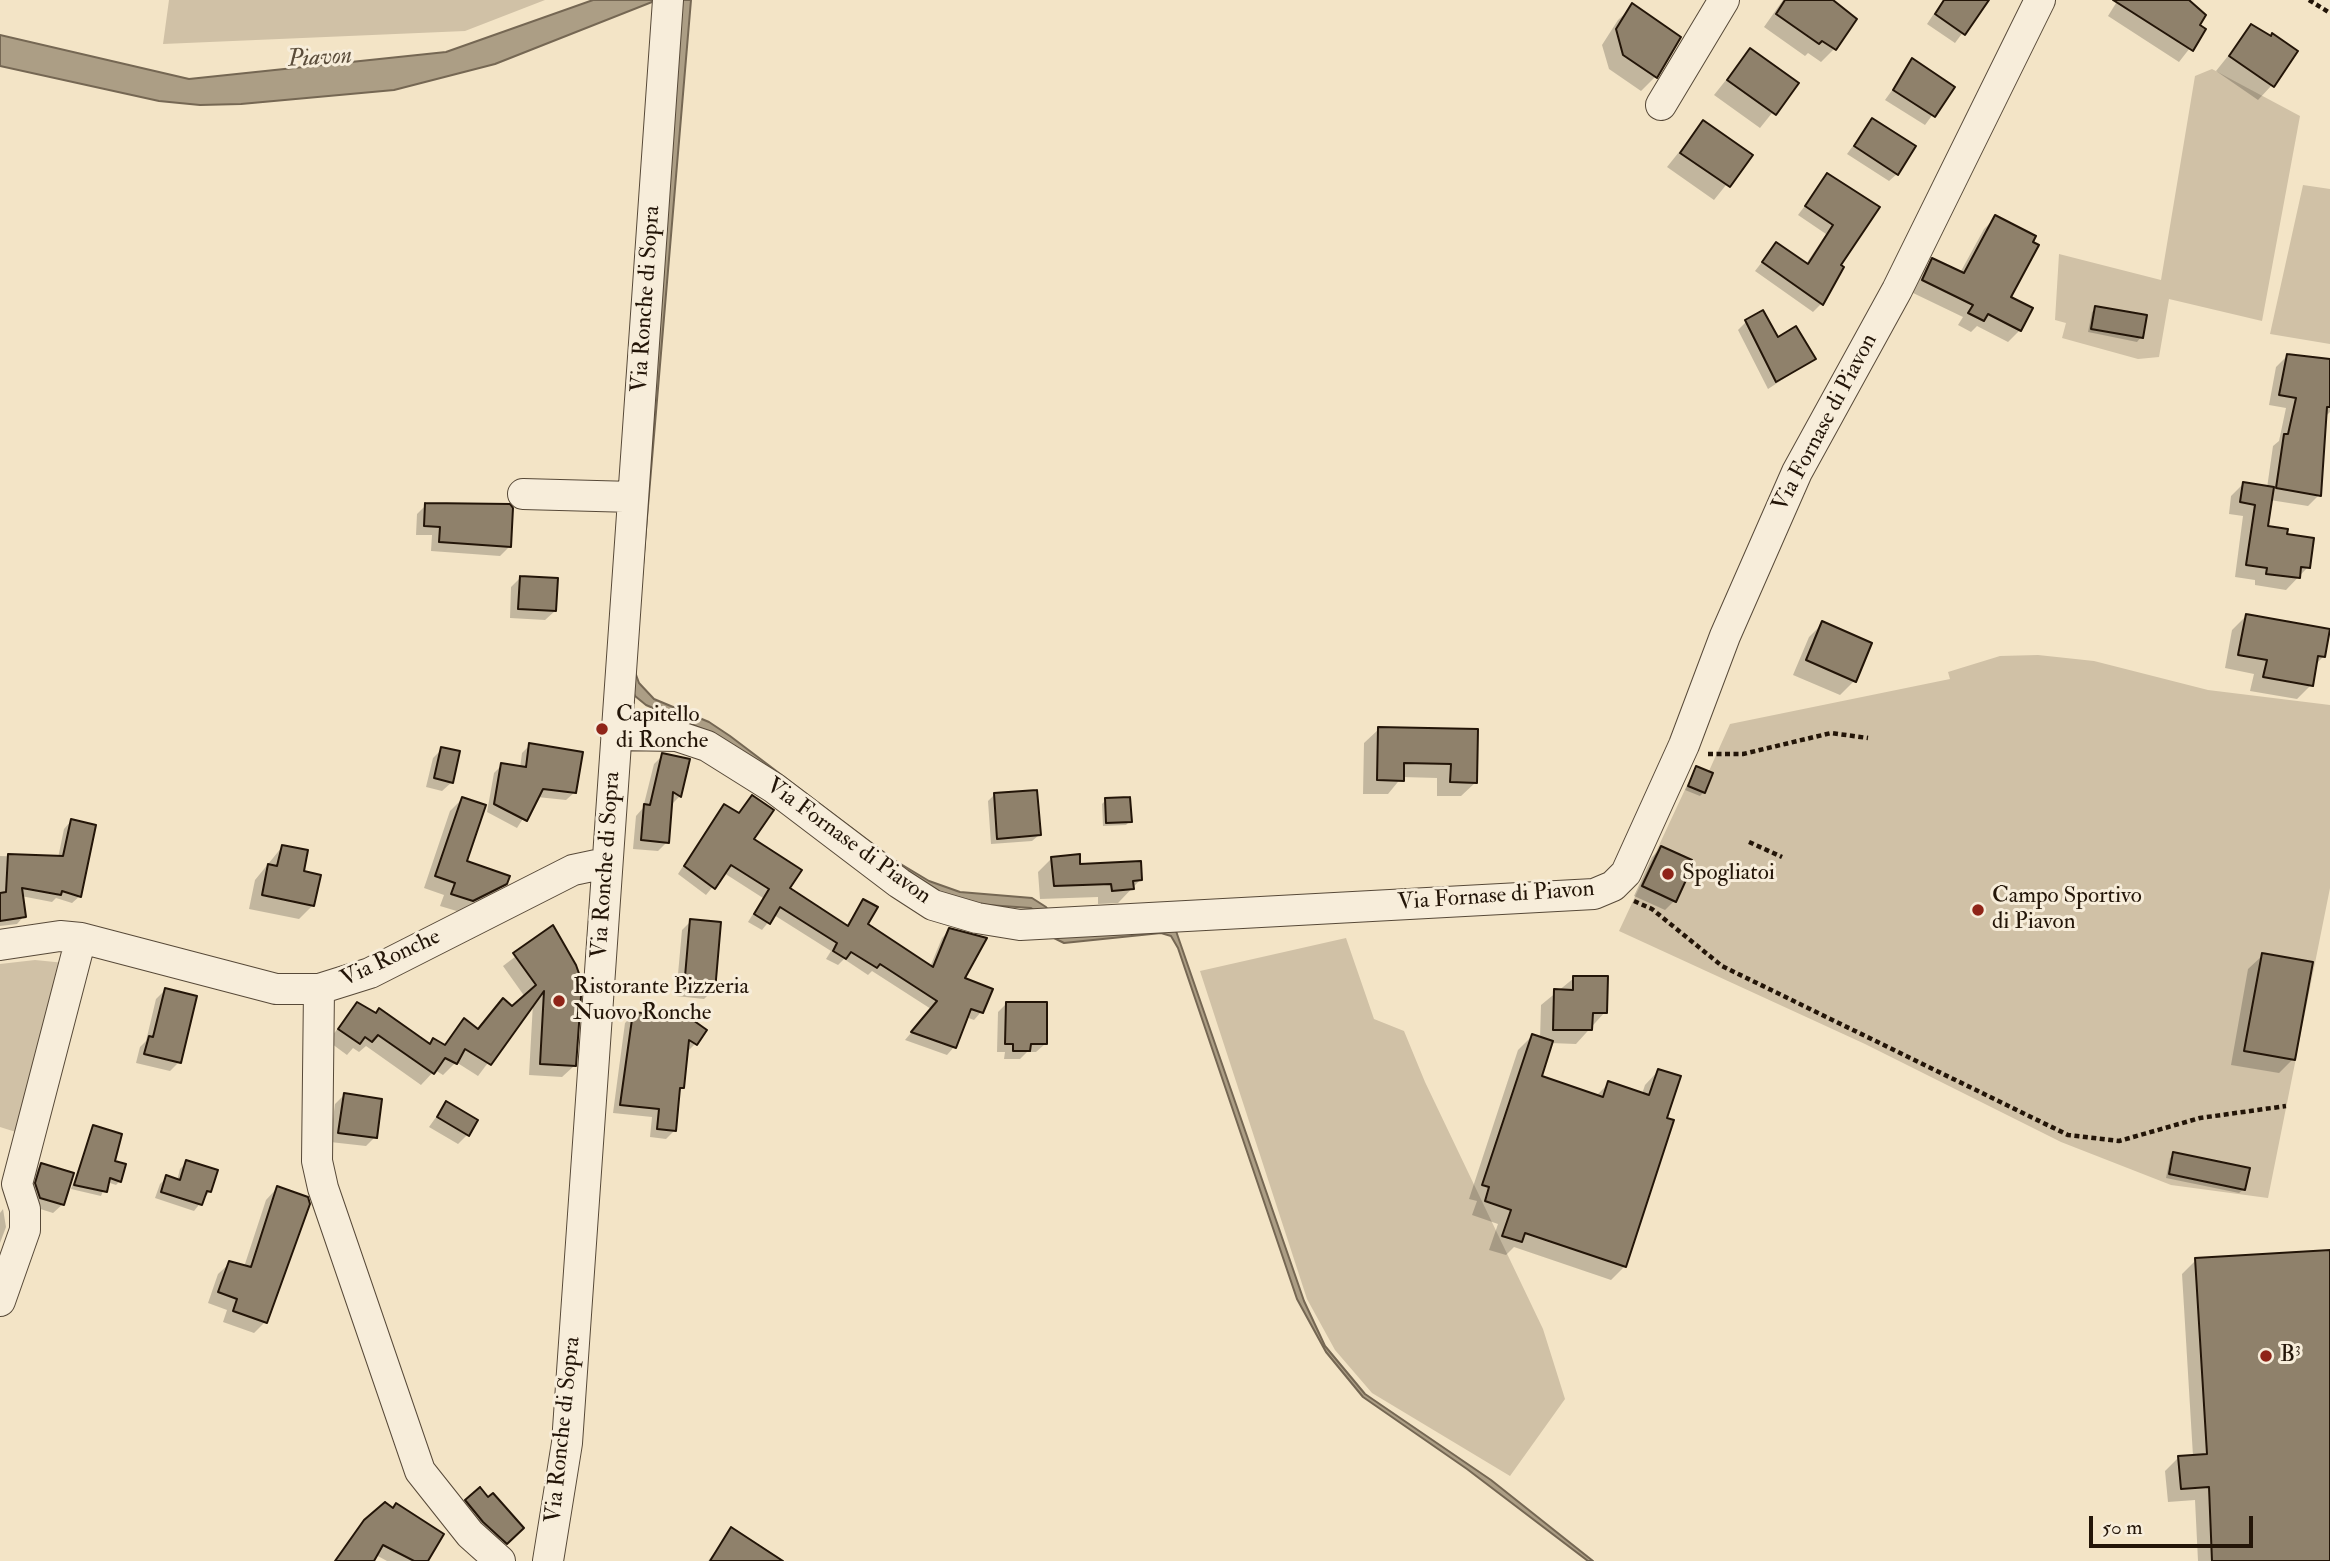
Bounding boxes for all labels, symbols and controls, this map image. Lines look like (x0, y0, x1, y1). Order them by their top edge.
water label: Piavon (287, 43, 353, 75)
street label: Via Ronche di Sopra (627, 205, 667, 393)
street label: Via Fornase di Piavon (1768, 329, 1884, 517)
place label: Capitello di Ronche (616, 702, 708, 756)
marker: Capitello di Ronche (594, 721, 610, 737)
street label: Via Ronche di Sopra (587, 771, 627, 959)
street label: Via Fornase di Piavon (760, 773, 936, 911)
place label: Spogliatoi (1682, 860, 1775, 888)
marker: Spogliatoi (1660, 866, 1676, 882)
street label: Via Fornase di Piavon (1397, 876, 1595, 918)
place label: Campo Sportivo di Piavon (1992, 883, 2142, 937)
marker: Campo Sportivo di Piavon (1970, 902, 1986, 918)
street label: Via Ronche (337, 924, 445, 994)
place label: Ristorante Pizzeria Nuovo Ronche (573, 974, 749, 1028)
marker: Ristorante Pizzeria Nuovo Ronche (551, 993, 567, 1009)
street label: Via Ronche di Sopra (540, 1335, 588, 1525)
place label: B³ (2280, 1342, 2301, 1370)
marker: B³ (2258, 1348, 2274, 1364)
scale bar (2092, 1502, 2256, 1546)
text: 50 m (2102, 1514, 2143, 1541)

